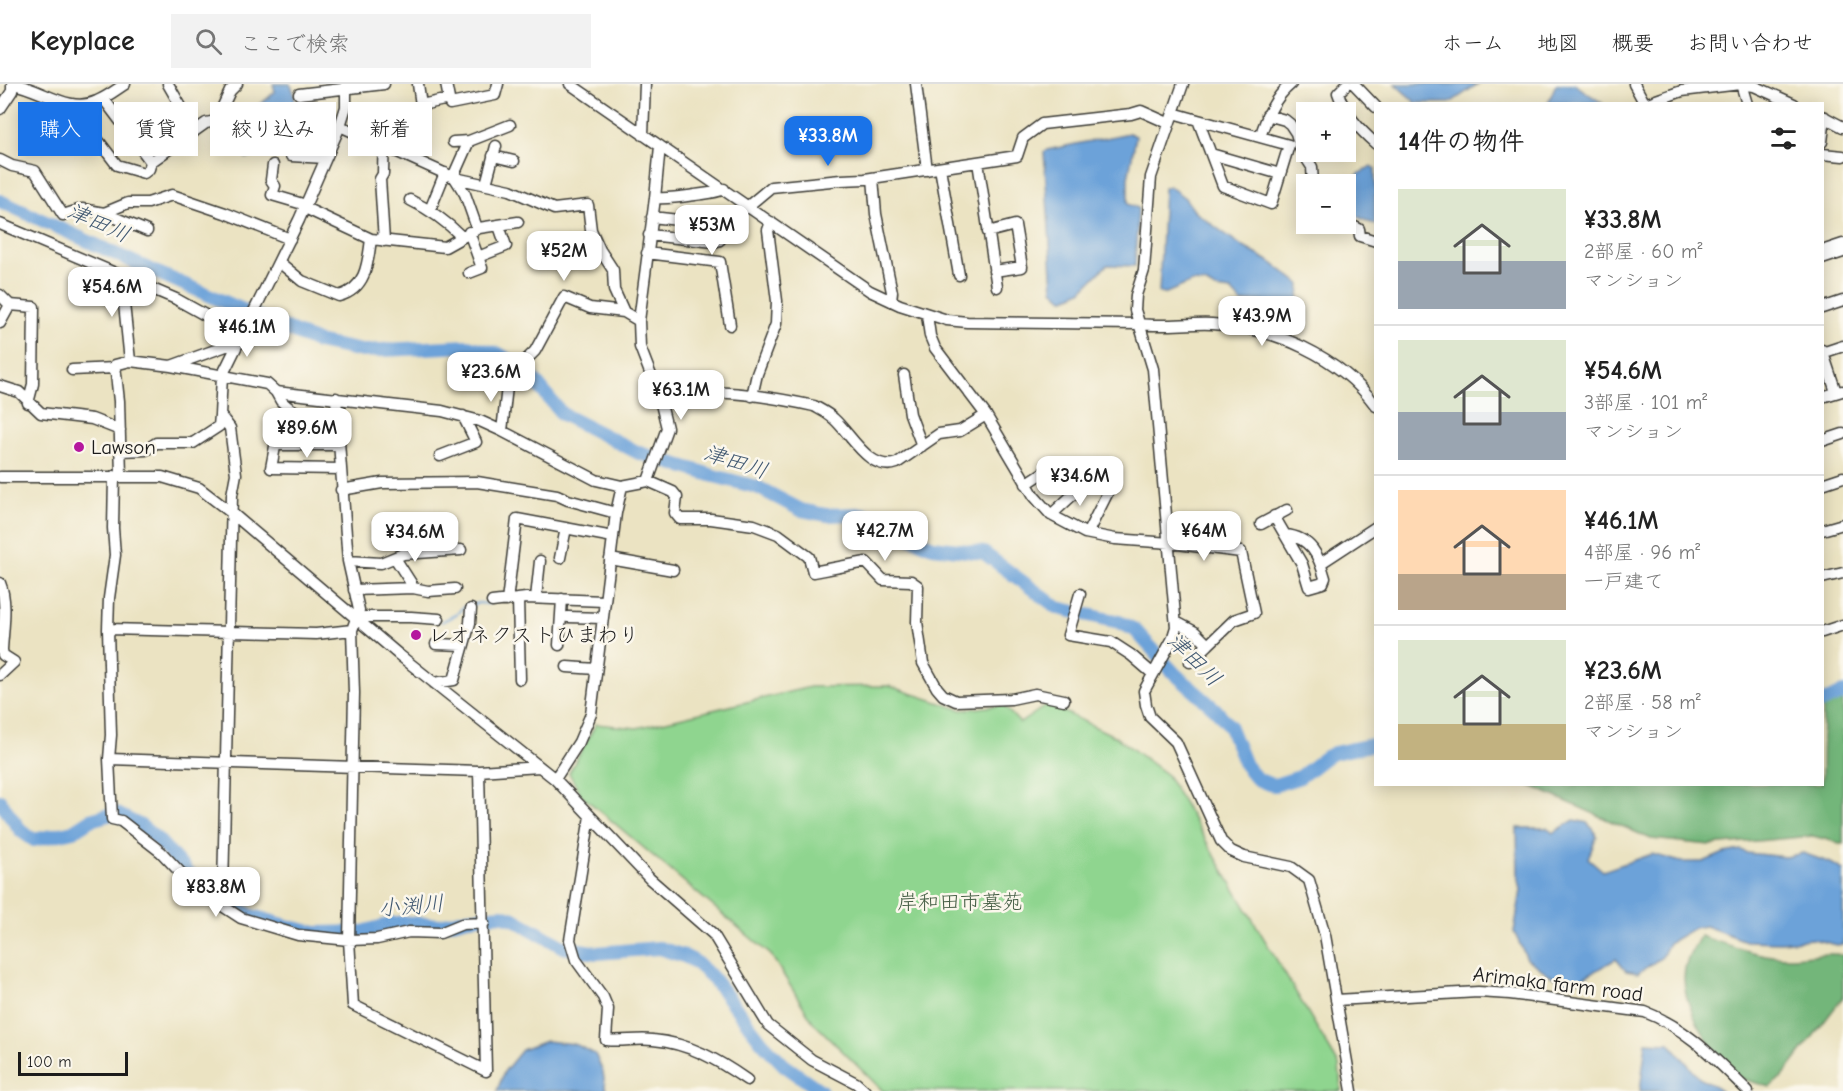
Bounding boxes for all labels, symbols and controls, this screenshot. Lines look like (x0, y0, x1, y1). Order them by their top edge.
search box (171, 14, 591, 68)
text: Keyplace (30, 25, 135, 57)
icon: search (192, 25, 225, 58)
text: ここで検索 (240, 31, 350, 57)
text: ホーム (1442, 31, 1504, 55)
text: 地図 (1537, 31, 1579, 55)
text: 概要 (1612, 31, 1654, 55)
text: お問い合わせ (1687, 31, 1813, 55)
chip: 購入 (18, 102, 102, 156)
chip: 賃貸 (114, 102, 198, 156)
chip: 絞り込み (210, 102, 336, 156)
chip: 新着 (348, 102, 432, 156)
map controls (1296, 102, 1356, 234)
button: + (1296, 102, 1356, 162)
pin: ¥33.8M (779, 116, 877, 167)
icon: filters (1767, 122, 1800, 155)
text: ¥33.8M (798, 124, 858, 147)
text: 14件の物件 (1398, 127, 1524, 157)
button: − (1296, 174, 1356, 234)
water label: 津田川 (63, 198, 134, 248)
pin: ¥53M (676, 205, 748, 256)
text: ¥33.8M (1584, 205, 1661, 235)
text: ¥53M (689, 213, 735, 236)
icon: home (1446, 213, 1518, 285)
pin: ¥52M (528, 231, 600, 282)
text: ¥52M (541, 239, 587, 262)
text: 2部屋 · 60 m² (1584, 240, 1703, 263)
pin: ¥54.6M (63, 267, 161, 318)
text: マンション (1584, 269, 1683, 292)
text: ¥54.6M (82, 275, 142, 298)
pin: ¥43.9M (1213, 296, 1311, 347)
text: ¥43.9M (1232, 304, 1292, 327)
pin: ¥46.1M (198, 307, 296, 358)
text: ¥46.1M (218, 315, 276, 338)
pin: ¥23.6M (442, 352, 540, 403)
text: ¥54.6M (1584, 356, 1662, 386)
text: ¥23.6M (461, 360, 521, 383)
icon: home (1446, 364, 1518, 436)
pin: ¥63.1M (632, 370, 730, 421)
text: ¥63.1M (652, 378, 710, 401)
text: 3部屋 · 101 m² (1584, 391, 1707, 414)
pin: ¥89.6M (258, 408, 356, 459)
text: ¥89.6M (277, 416, 337, 439)
text: マンション (1584, 420, 1683, 443)
place label: Lawson (91, 435, 156, 459)
water label: 津田川 (700, 439, 771, 485)
marker: Lawson (72, 440, 86, 454)
pin: ¥34.6M (1031, 456, 1129, 507)
text: ¥34.6M (1050, 464, 1110, 487)
text: ¥46.1M (1584, 506, 1658, 536)
pin: ¥42.7M (836, 511, 934, 562)
pin: ¥64M (1168, 511, 1240, 562)
pin: ¥34.6M (366, 512, 464, 563)
icon: home (1446, 514, 1518, 586)
text: ¥42.7M (856, 519, 914, 542)
text: ¥64M (1181, 519, 1227, 542)
text: ¥34.6M (385, 520, 445, 543)
text: 4部屋 · 96 m² (1584, 541, 1700, 564)
text: 一戸建て (1584, 570, 1664, 593)
place label: レオネクストひまわり (428, 623, 639, 647)
water label: 津田川 (1162, 627, 1227, 692)
marker: レオネクストひまわり (409, 628, 423, 642)
text: ¥23.6M (1584, 656, 1662, 686)
icon: home (1446, 664, 1518, 736)
text: 2部屋 · 58 m² (1584, 691, 1701, 714)
text: マンション (1584, 720, 1683, 743)
pin: ¥83.8M (167, 867, 265, 918)
text: ¥83.8M (186, 875, 246, 898)
water label: 小渕川 (377, 890, 445, 922)
park label: 岸和田市墓苑 (897, 890, 1023, 914)
street label: Arimaka farm road (1472, 962, 1644, 1006)
scale bar (18, 1049, 128, 1076)
text: 100 m (27, 1053, 71, 1071)

